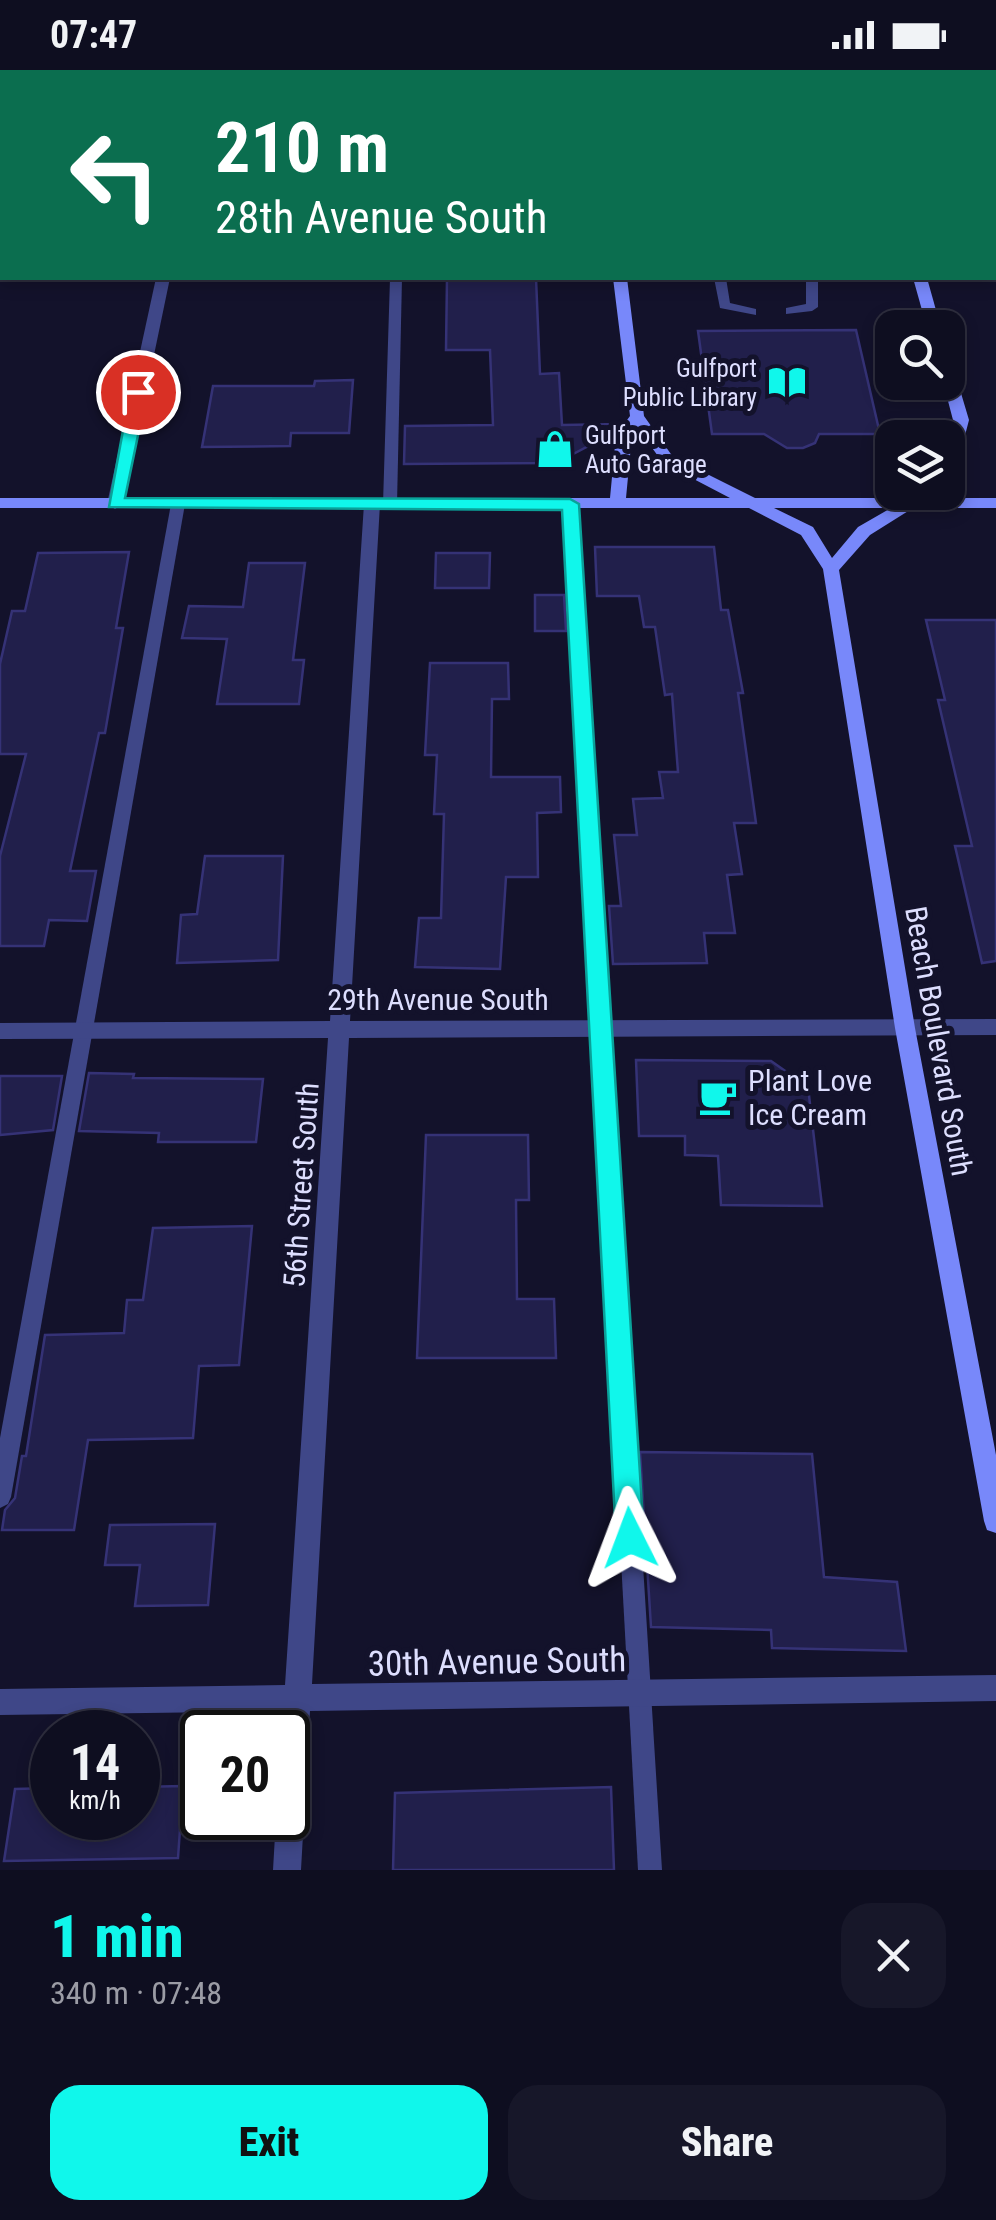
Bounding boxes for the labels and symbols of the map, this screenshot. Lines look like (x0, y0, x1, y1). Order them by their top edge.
pin (96, 350, 181, 435)
place label: Gulfport Public Library (623, 354, 757, 412)
library icon: Gulfport Public Library (766, 361, 808, 403)
place label: Gulfport Auto Garage (585, 421, 707, 479)
shop icon: Gulfport Auto Garage (534, 428, 576, 470)
street label: Beach Boulevard South (898, 904, 980, 1178)
street label: 29th Avenue South (327, 982, 549, 1017)
place label: Plant Love Ice Cream (748, 1063, 872, 1132)
cafe icon: Plant Love Ice Cream (697, 1076, 739, 1118)
street label: 56th Street South (276, 1081, 326, 1289)
position arrow (578, 1486, 682, 1590)
street label: 30th Avenue South (367, 1639, 627, 1685)
speed limit sign: 20 (180, 1710, 310, 1840)

